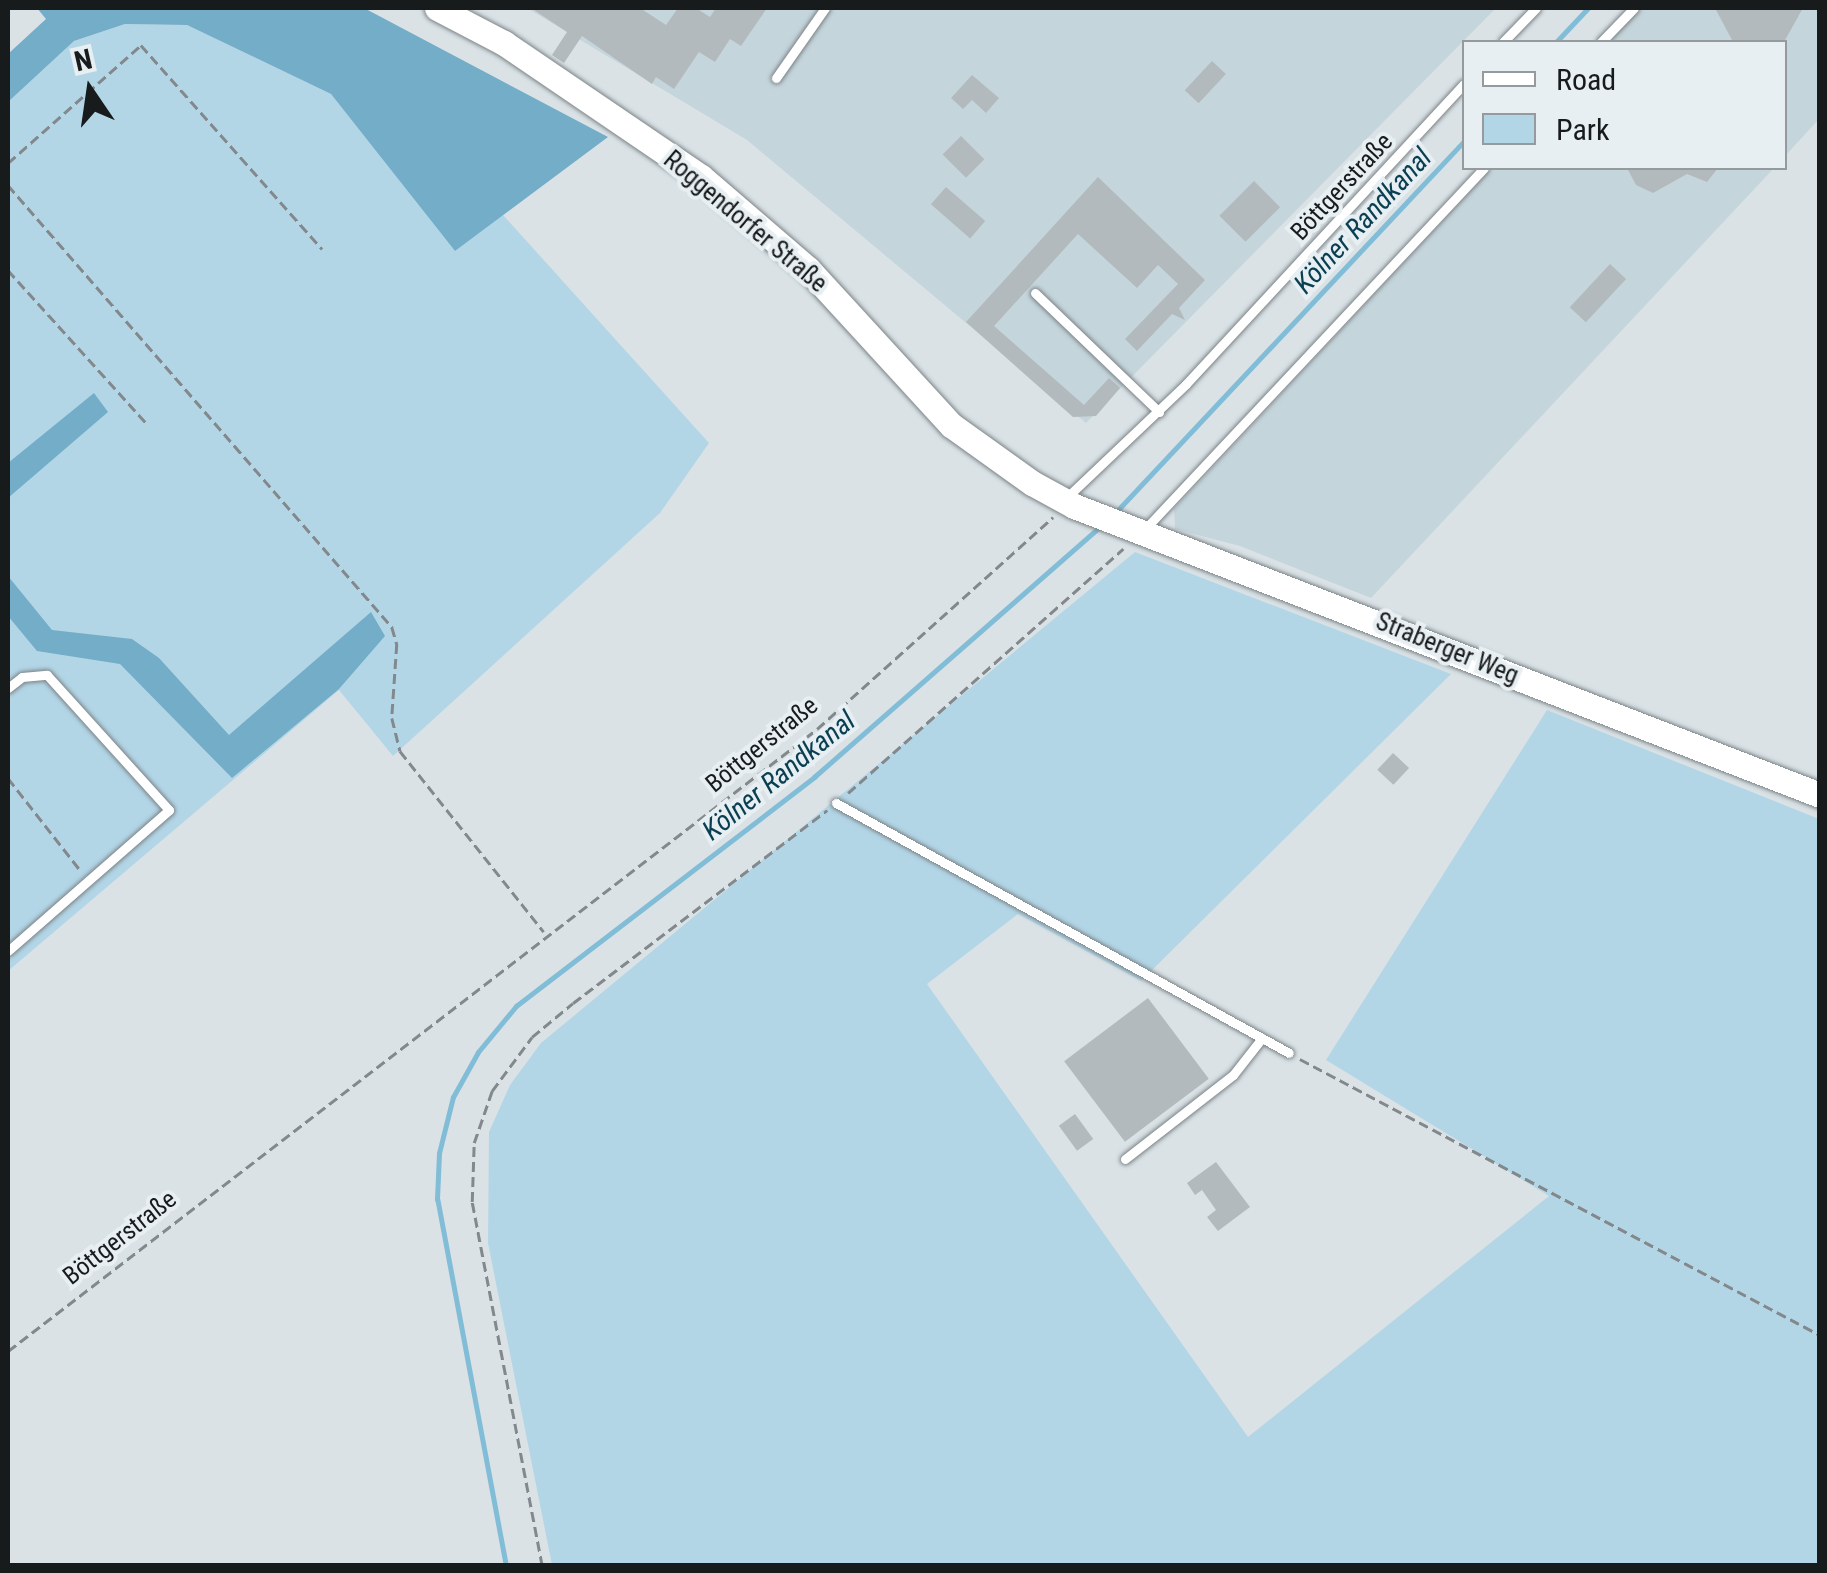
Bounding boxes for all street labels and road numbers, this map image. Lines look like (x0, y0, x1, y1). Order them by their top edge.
street label: Böttgerstraße (1285, 127, 1399, 247)
street label: Roggendorfer Straße (657, 145, 833, 299)
street label: Straberger Weg (1371, 607, 1523, 691)
street label: Böttgerstraße (700, 691, 824, 799)
street label: Böttgerstraße (57, 1185, 183, 1291)

